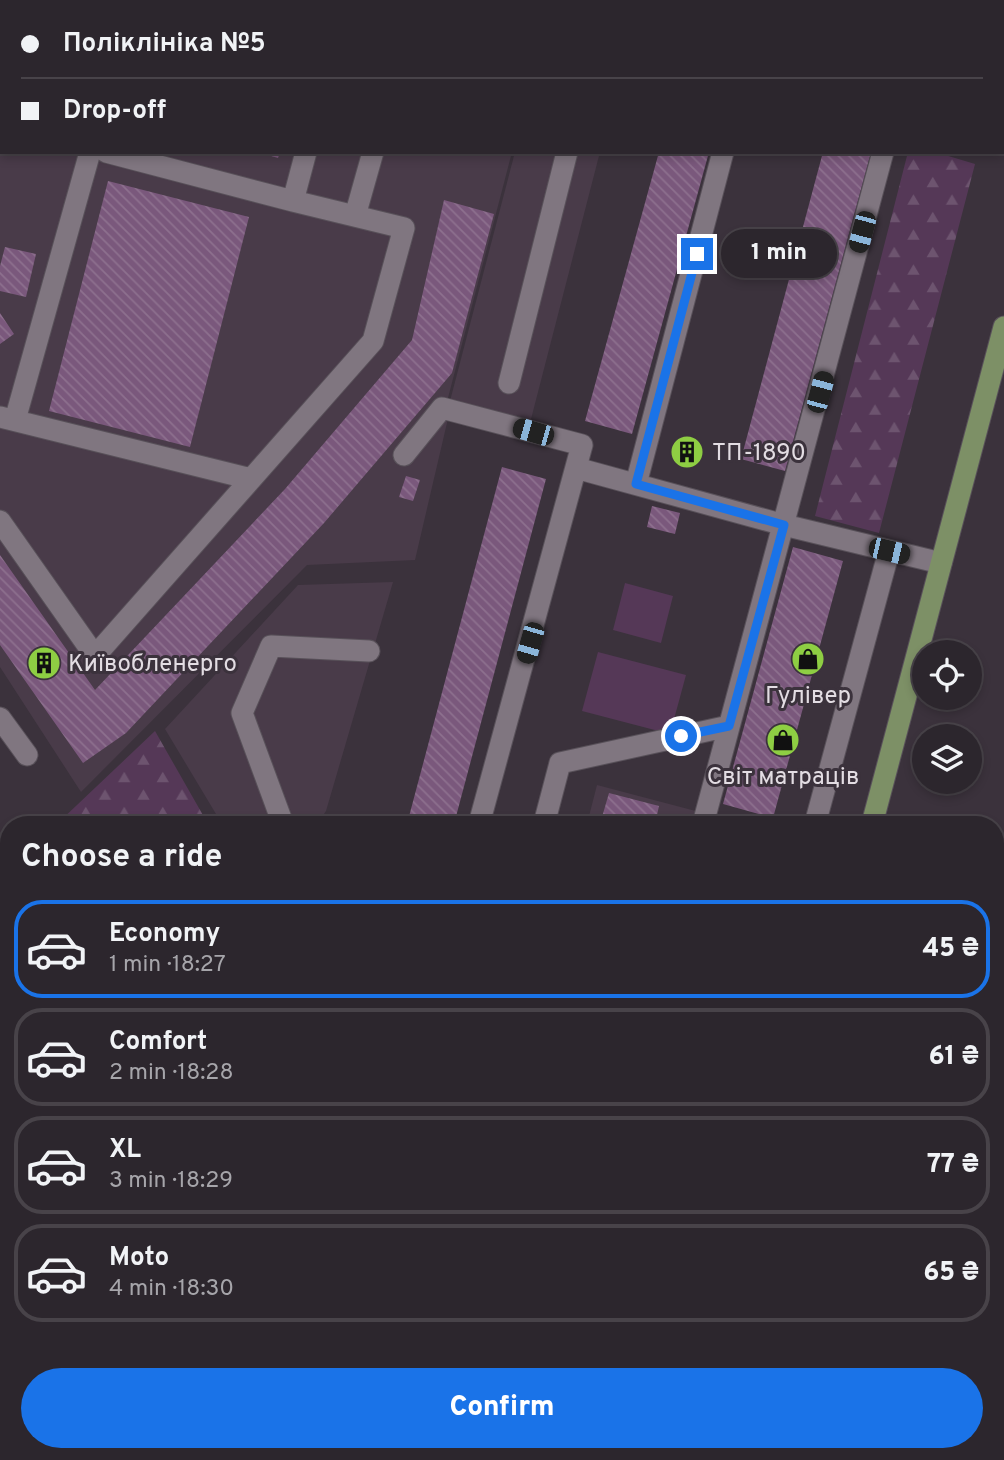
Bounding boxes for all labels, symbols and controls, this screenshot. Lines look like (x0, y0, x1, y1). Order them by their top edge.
text: Поліклініка №5 (63, 28, 266, 61)
text: Drop-off (63, 95, 166, 128)
car (847, 209, 878, 255)
callout: 1 min (722, 230, 837, 278)
route end (681, 238, 713, 270)
text: 1 min (751, 239, 807, 268)
car (805, 369, 836, 415)
car (510, 416, 557, 448)
building icon: ТП-1890 (668, 433, 706, 471)
place label: ТП-1890 (712, 439, 806, 469)
car (867, 536, 912, 566)
car (515, 620, 546, 666)
shop icon: Гулівер (789, 640, 827, 678)
map controls (912, 640, 982, 794)
button: locate (912, 640, 982, 710)
building icon: Київобленерго (25, 644, 63, 682)
place label: Київобленерго (68, 650, 237, 680)
place label: Гулівер (765, 682, 851, 712)
route start (665, 720, 697, 752)
shop icon: Світ матраців (764, 721, 802, 759)
button: layers (912, 724, 982, 794)
place label: Світ матраців (707, 763, 859, 793)
text: Choose a ride (21, 838, 222, 878)
icon: car (25, 918, 88, 981)
text: Economy (109, 918, 220, 951)
text: 45 ₴ (922, 933, 979, 966)
text: 1 min · 18:27 (109, 951, 226, 980)
icon: car (25, 1026, 88, 1089)
text: Comfort (109, 1026, 207, 1059)
text: 61 ₴ (928, 1041, 979, 1074)
text: 2 min · 18:28 (109, 1059, 234, 1088)
icon: car (25, 1134, 88, 1197)
text: XL (109, 1134, 141, 1167)
text: 77 ₴ (927, 1149, 979, 1182)
text: 3 min · 18:29 (109, 1167, 233, 1196)
icon: car (25, 1242, 88, 1305)
text: Moto (109, 1242, 169, 1275)
text: 65 ₴ (923, 1257, 979, 1290)
text: 4 min · 18:30 (109, 1275, 234, 1304)
button: Confirm (21, 1368, 983, 1448)

